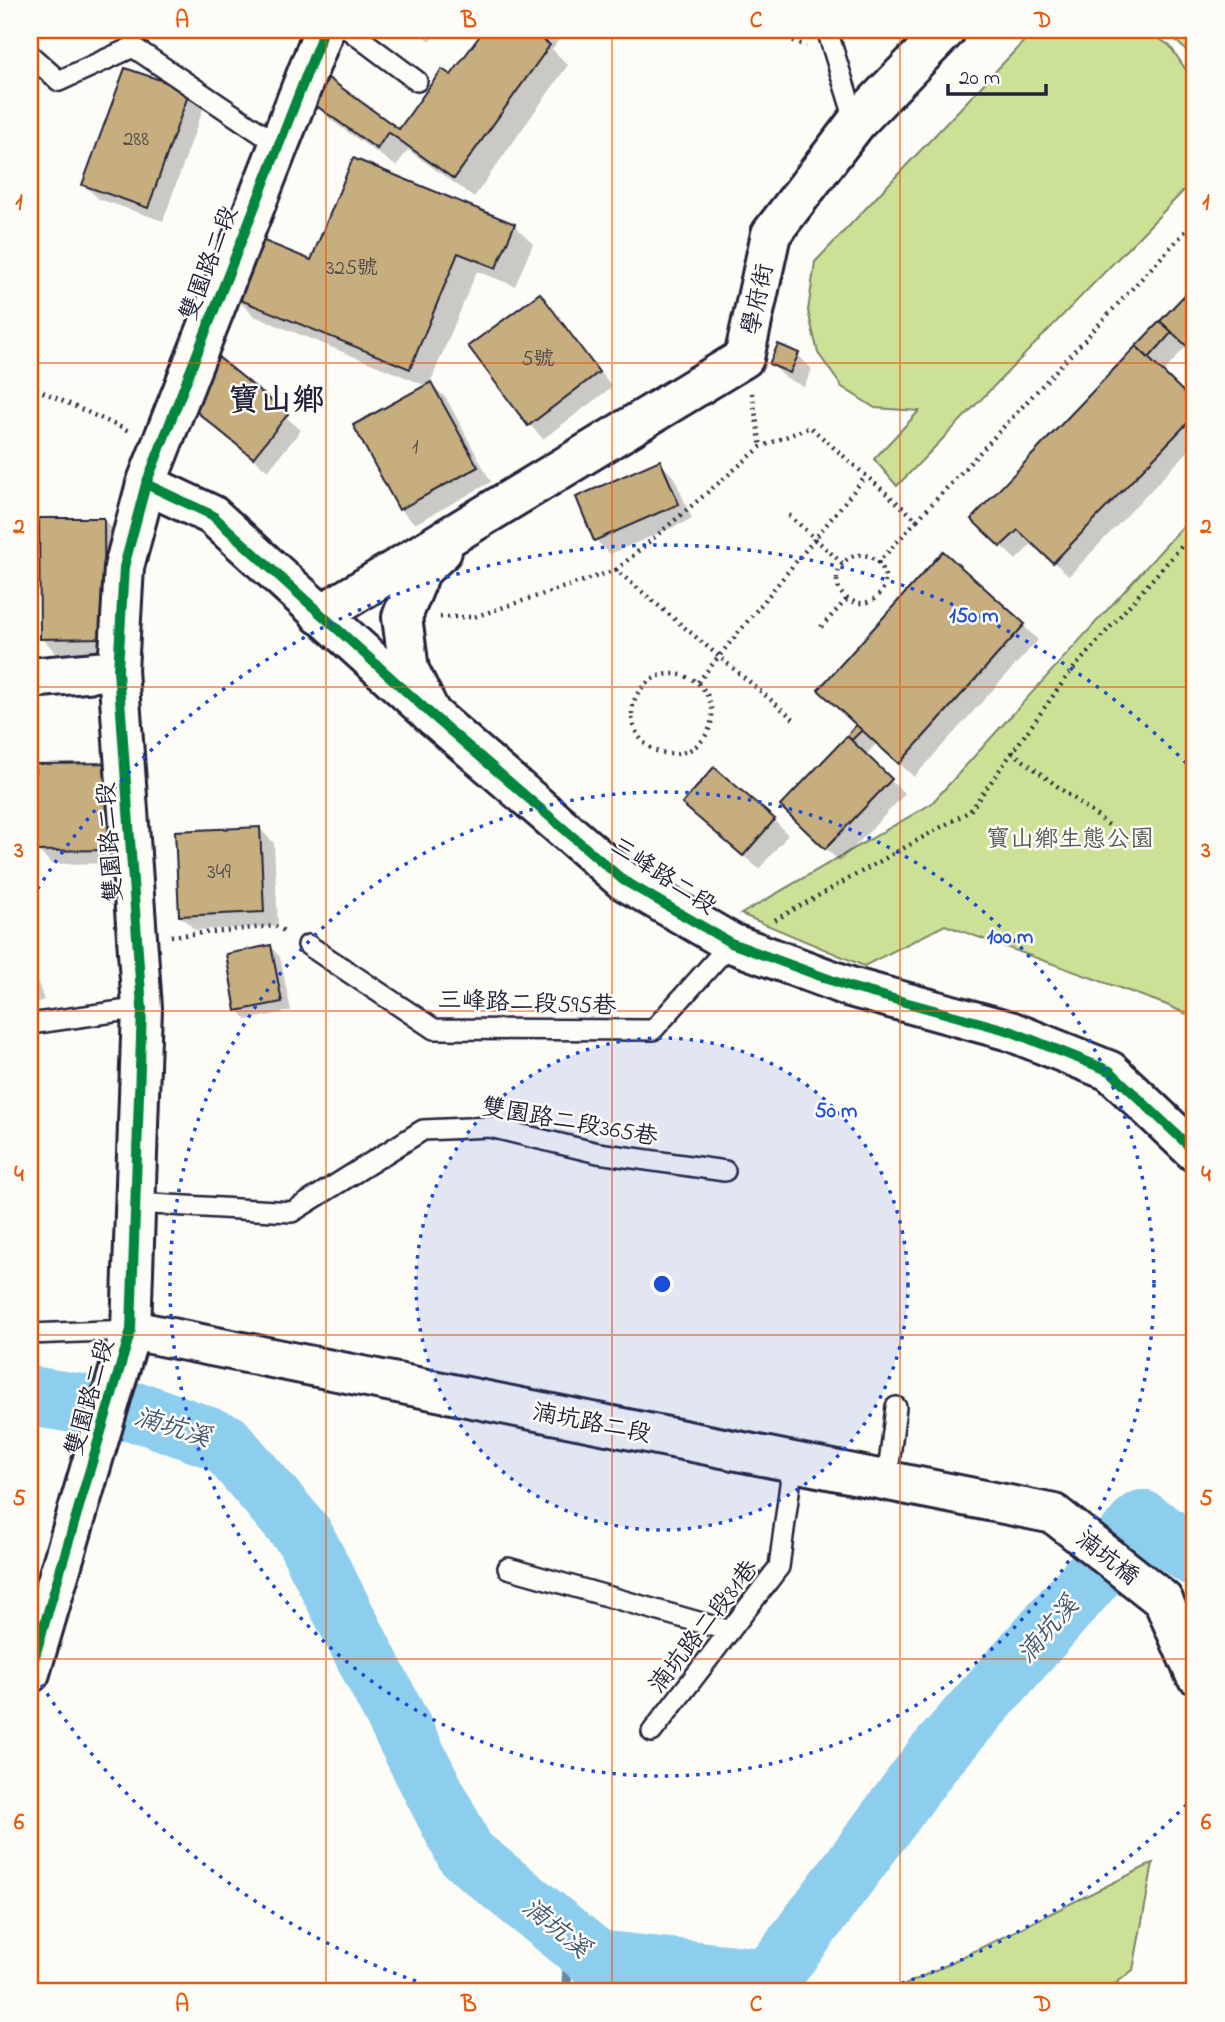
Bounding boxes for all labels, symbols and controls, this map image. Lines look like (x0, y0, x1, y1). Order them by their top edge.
text: A (175, 5, 189, 38)
text: B (460, 5, 477, 38)
text: C (750, 5, 763, 38)
text: D (1034, 5, 1051, 38)
scale bar (948, 52, 1046, 96)
text: 20 m (959, 64, 1000, 94)
house number: 288 (123, 125, 149, 155)
text: 1 (15, 187, 23, 220)
text: 1 (1202, 187, 1210, 220)
street label: 雙園路二段 (172, 202, 248, 326)
house number: 325號 (326, 254, 378, 284)
street label: 學府街 (735, 261, 784, 338)
house number: 5號 (521, 345, 555, 375)
district label: 寶山鄉 (228, 379, 324, 426)
house number: 1 (412, 433, 419, 463)
text: 2 (12, 511, 25, 544)
text: 2 (1199, 511, 1212, 544)
text: 150 m (949, 602, 999, 632)
street label: 雙園路二段 (90, 781, 133, 903)
park label: 寶山鄉生態公園 (986, 823, 1154, 858)
street label: 三峰路二段 (603, 830, 722, 924)
text: 3 (13, 835, 24, 868)
text: 3 (1200, 835, 1211, 868)
house number: 349 (207, 858, 231, 888)
text: 100 m (987, 923, 1033, 953)
street label: 三峰路二段595巷 (437, 984, 617, 1025)
street label: 雙園路二段365巷 (479, 1091, 660, 1156)
text: 50 m (815, 1097, 857, 1127)
text: 4 (14, 1159, 24, 1192)
text: 4 (1201, 1159, 1211, 1192)
centre of rings (650, 1272, 674, 1296)
street label: 雙園路二段 (58, 1335, 125, 1460)
street label: 湳坑路二段 (529, 1396, 654, 1453)
water label: 湳坑溪 (129, 1399, 217, 1459)
text: 5 (12, 1483, 26, 1516)
text: 5 (1199, 1483, 1213, 1516)
street label: 湳坑橋 (1067, 1523, 1146, 1595)
street label: 湳坑路二段81巷 (642, 1553, 768, 1702)
water label: 湳坑溪 (1009, 1588, 1090, 1673)
text: 6 (14, 1807, 25, 1840)
text: 6 (1201, 1807, 1212, 1840)
water label: 湳坑溪 (513, 1890, 599, 1970)
text: A (175, 1989, 189, 2022)
text: B (460, 1989, 477, 2022)
text: C (750, 1989, 763, 2022)
text: D (1034, 1989, 1051, 2022)

